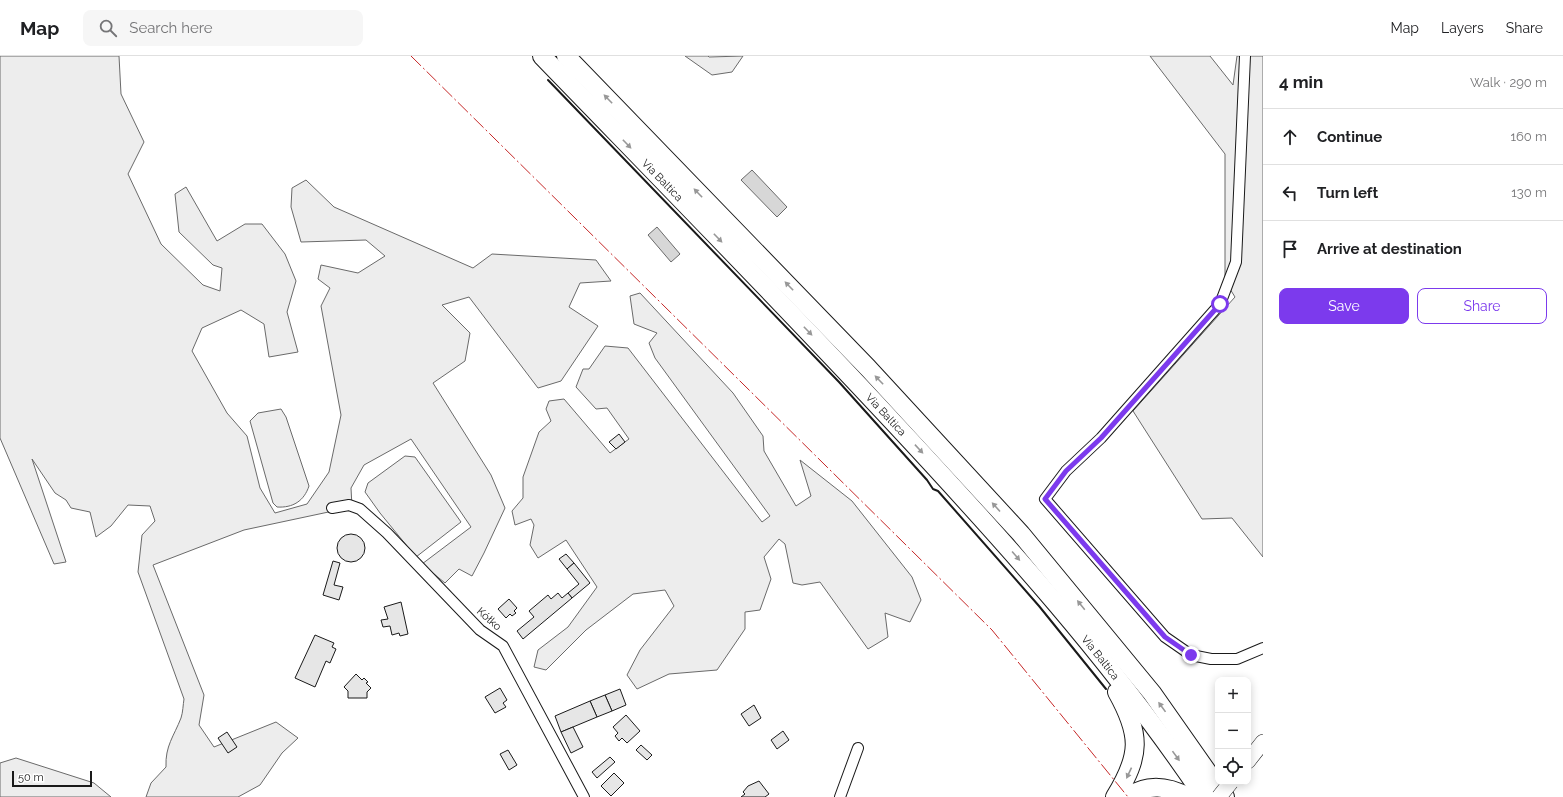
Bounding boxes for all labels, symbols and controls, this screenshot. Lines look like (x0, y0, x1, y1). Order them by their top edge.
search box (83, 10, 363, 46)
text: Map (20, 17, 59, 39)
icon: search (97, 17, 119, 39)
text: Search here (129, 19, 213, 37)
text: Map (1391, 20, 1419, 36)
text: Layers (1441, 20, 1484, 36)
text: Share (1506, 20, 1543, 36)
text: 4 min (1279, 72, 1323, 92)
text: Walk · 290 m (1470, 75, 1547, 90)
one-way arrow (603, 94, 613, 104)
icon: ahead (1279, 126, 1301, 148)
text: Continue (1317, 128, 1382, 146)
text: 160 m (1510, 129, 1547, 144)
one-way arrow (622, 139, 632, 149)
street label: Via Baltica (639, 157, 686, 204)
icon: left (1279, 182, 1301, 204)
text: Turn left (1317, 184, 1378, 202)
text: 130 m (1511, 185, 1547, 200)
one-way arrow (694, 188, 703, 198)
one-way arrow (713, 233, 722, 243)
icon: arrive (1279, 238, 1301, 260)
text: Arrive at destination (1317, 240, 1462, 258)
one-way arrow (784, 281, 794, 291)
button: Save (1279, 288, 1409, 324)
button: Share (1417, 288, 1547, 324)
route start (1211, 295, 1229, 313)
one-way arrow (803, 326, 813, 336)
one-way arrow (874, 375, 884, 385)
street label: Via Baltica (863, 391, 909, 438)
one-way arrow (914, 444, 924, 454)
one-way arrow (992, 502, 1001, 512)
one-way arrow (1011, 550, 1020, 561)
one-way arrow (1077, 600, 1086, 611)
street label: Kółko (474, 605, 504, 634)
street label: Via Baltica (1079, 633, 1122, 682)
route end (1182, 646, 1200, 664)
map controls (1215, 677, 1251, 785)
button: + (1215, 677, 1251, 713)
one-way arrow (1158, 702, 1166, 712)
button: − (1215, 713, 1251, 749)
button: locate (1215, 749, 1251, 785)
one-way arrow (1172, 751, 1180, 762)
one-way arrow (1126, 768, 1132, 779)
scale bar (12, 769, 92, 788)
text: 50 m (18, 771, 44, 784)

